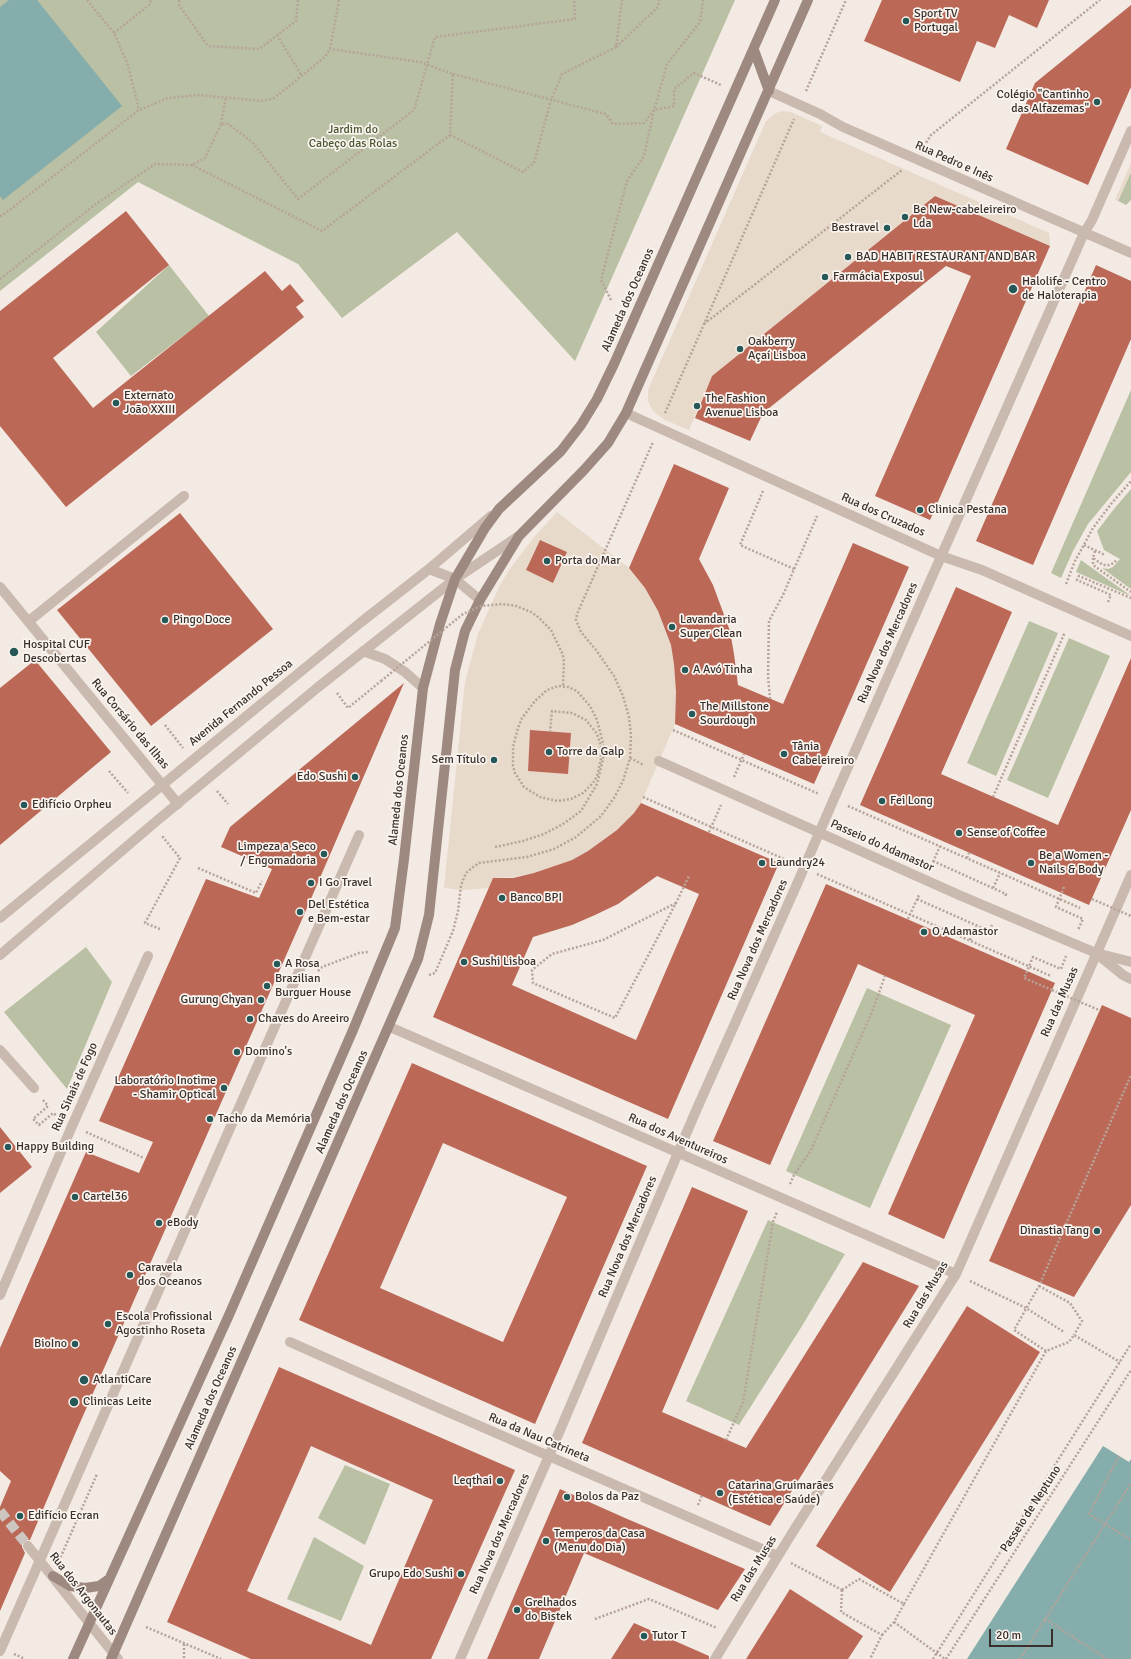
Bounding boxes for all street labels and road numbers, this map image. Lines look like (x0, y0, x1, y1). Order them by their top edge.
street label: Rua Pedro e Inês (913, 138, 995, 186)
street label: Alameda dos Oceanos (599, 246, 657, 354)
street label: Rua dos Cruzados (839, 490, 927, 540)
street label: Rua Nova dos Mercadores (855, 580, 921, 706)
street label: Avenida Fernando Pessoa (186, 657, 296, 749)
street label: Rua Corsário das Ilhas (88, 676, 172, 772)
street label: Alameda dos Oceanos (386, 734, 412, 846)
street label: Passeio do Adamastor (828, 817, 936, 875)
street label: Rua Nova dos Mercadores (725, 877, 791, 1003)
street label: Rua das Musas (1038, 965, 1082, 1039)
street label: Rua Sinais de Fogo (49, 1040, 101, 1134)
street label: Alameda dos Oceanos (313, 1048, 371, 1156)
street label: Rua dos Aventureiros (626, 1111, 730, 1167)
street label: Rua Nova dos Mercadores (596, 1174, 660, 1300)
street label: Rua das Musas (900, 1259, 952, 1331)
street label: Alameda dos Oceanos (182, 1344, 240, 1452)
street label: Rua da Nau Catrineta (486, 1410, 592, 1466)
street label: Passeio de Neptuno (998, 1463, 1064, 1555)
street label: Rua Nova dos Mercadores (467, 1471, 533, 1597)
street label: Rua das Musas (728, 1533, 780, 1605)
street label: Rua dos Argonautas (46, 1550, 120, 1638)

